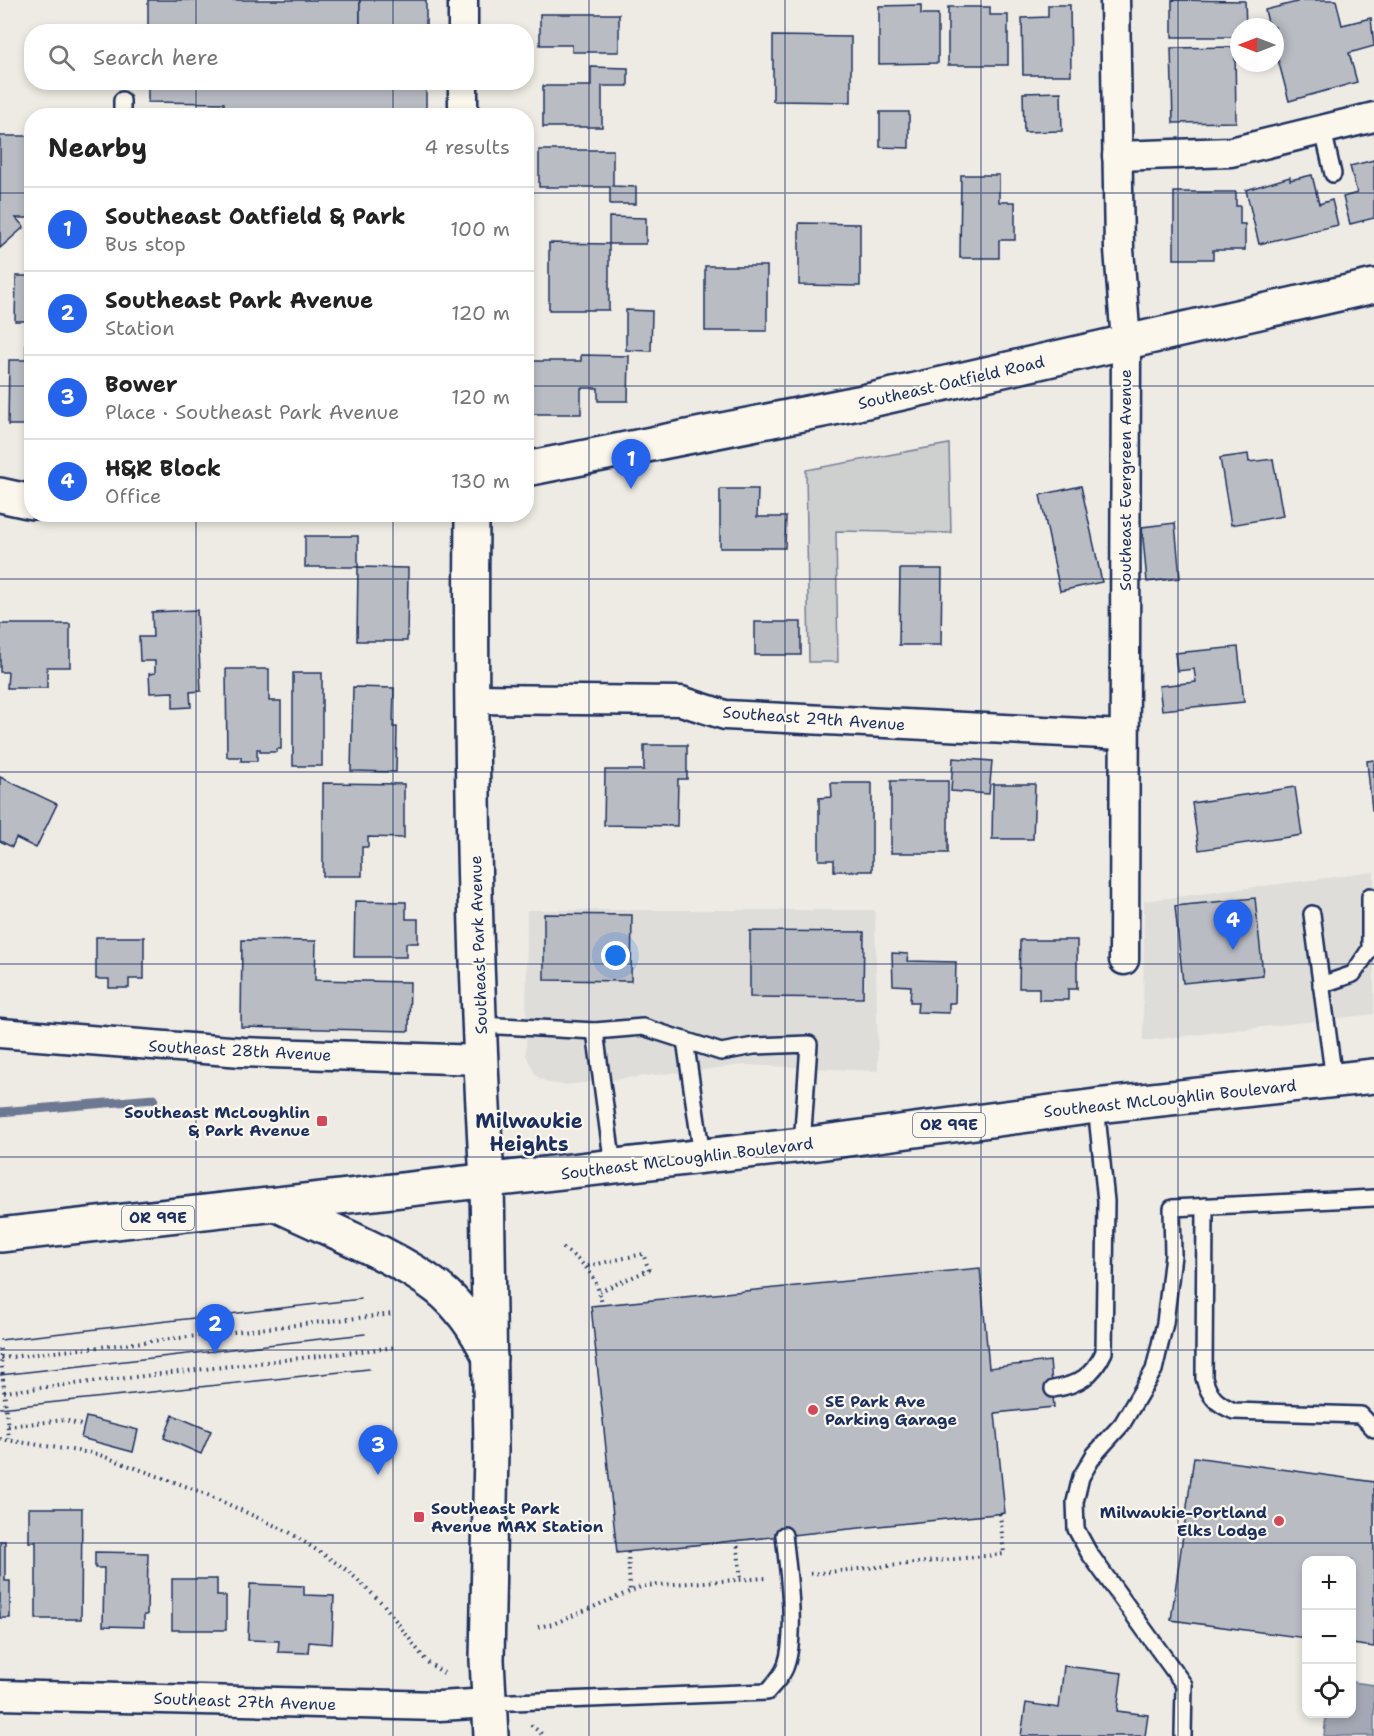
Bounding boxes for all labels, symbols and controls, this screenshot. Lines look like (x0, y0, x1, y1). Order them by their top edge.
north arrow (1230, 18, 1284, 72)
search box (24, 24, 534, 90)
icon: search (45, 41, 78, 74)
text: Search here (93, 43, 219, 72)
text: Nearby (48, 130, 147, 165)
text: 4 results (424, 134, 510, 160)
text: Southeast Oatfield & Park (105, 202, 406, 231)
text: 1 (63, 216, 72, 242)
text: 100 m (450, 216, 510, 242)
text: Bus stop (105, 231, 186, 257)
text: Southeast Park Avenue (105, 286, 373, 315)
text: 2 (61, 300, 75, 326)
text: 120 m (451, 300, 510, 326)
text: Station (105, 315, 174, 341)
street label: Southeast Oatfield Road (856, 351, 1046, 414)
street label: Southeast Evergreen Avenue (1115, 369, 1136, 591)
text: Bower (105, 370, 177, 399)
text: 3 (61, 384, 75, 410)
text: 120 m (451, 384, 510, 410)
text: Place · Southeast Park Avenue (105, 399, 399, 425)
pin: 1 (612, 440, 650, 489)
text: H&R Block (105, 454, 221, 483)
text: 4 (61, 468, 75, 494)
text: 130 m (451, 468, 510, 494)
text: Office (105, 483, 161, 509)
street label: Southeast 29th Avenue (722, 702, 906, 735)
street label: Southeast Park Avenue (465, 855, 492, 1035)
pin: 4 (1214, 900, 1252, 950)
your location (601, 941, 630, 970)
street label: Southeast 28th Avenue (148, 1035, 332, 1066)
street label: Southeast McLoughlin Boulevard (1043, 1075, 1297, 1122)
place label: Southeast McLoughlin & Park Avenue (124, 1102, 310, 1141)
district label: Milwaukie Heights (475, 1108, 583, 1157)
road number: OR 99E (913, 1113, 985, 1137)
marker: Southeast McLoughlin & Park Avenue (315, 1114, 329, 1128)
street label: Southeast McLoughlin Boulevard (560, 1133, 814, 1184)
road number: OR 99E (122, 1206, 194, 1230)
pin: 2 (196, 1304, 234, 1354)
place label: SE Park Ave Parking Garage (825, 1391, 957, 1430)
marker: SE Park Ave Parking Garage (806, 1403, 820, 1417)
pin: 3 (358, 1426, 398, 1475)
place label: Southeast Park Avenue MAX Station (431, 1498, 604, 1537)
place label: Milwaukie-Portland Elks Lodge (1100, 1502, 1267, 1541)
marker: Southeast Park Avenue MAX Station (412, 1510, 426, 1524)
marker: Milwaukie-Portland Elks Lodge (1272, 1514, 1286, 1528)
map controls (1302, 1556, 1356, 1718)
button: + (1302, 1556, 1356, 1610)
button: − (1302, 1610, 1356, 1664)
button: locate (1302, 1664, 1356, 1718)
street label: Southeast 27th Avenue (153, 1688, 337, 1715)

